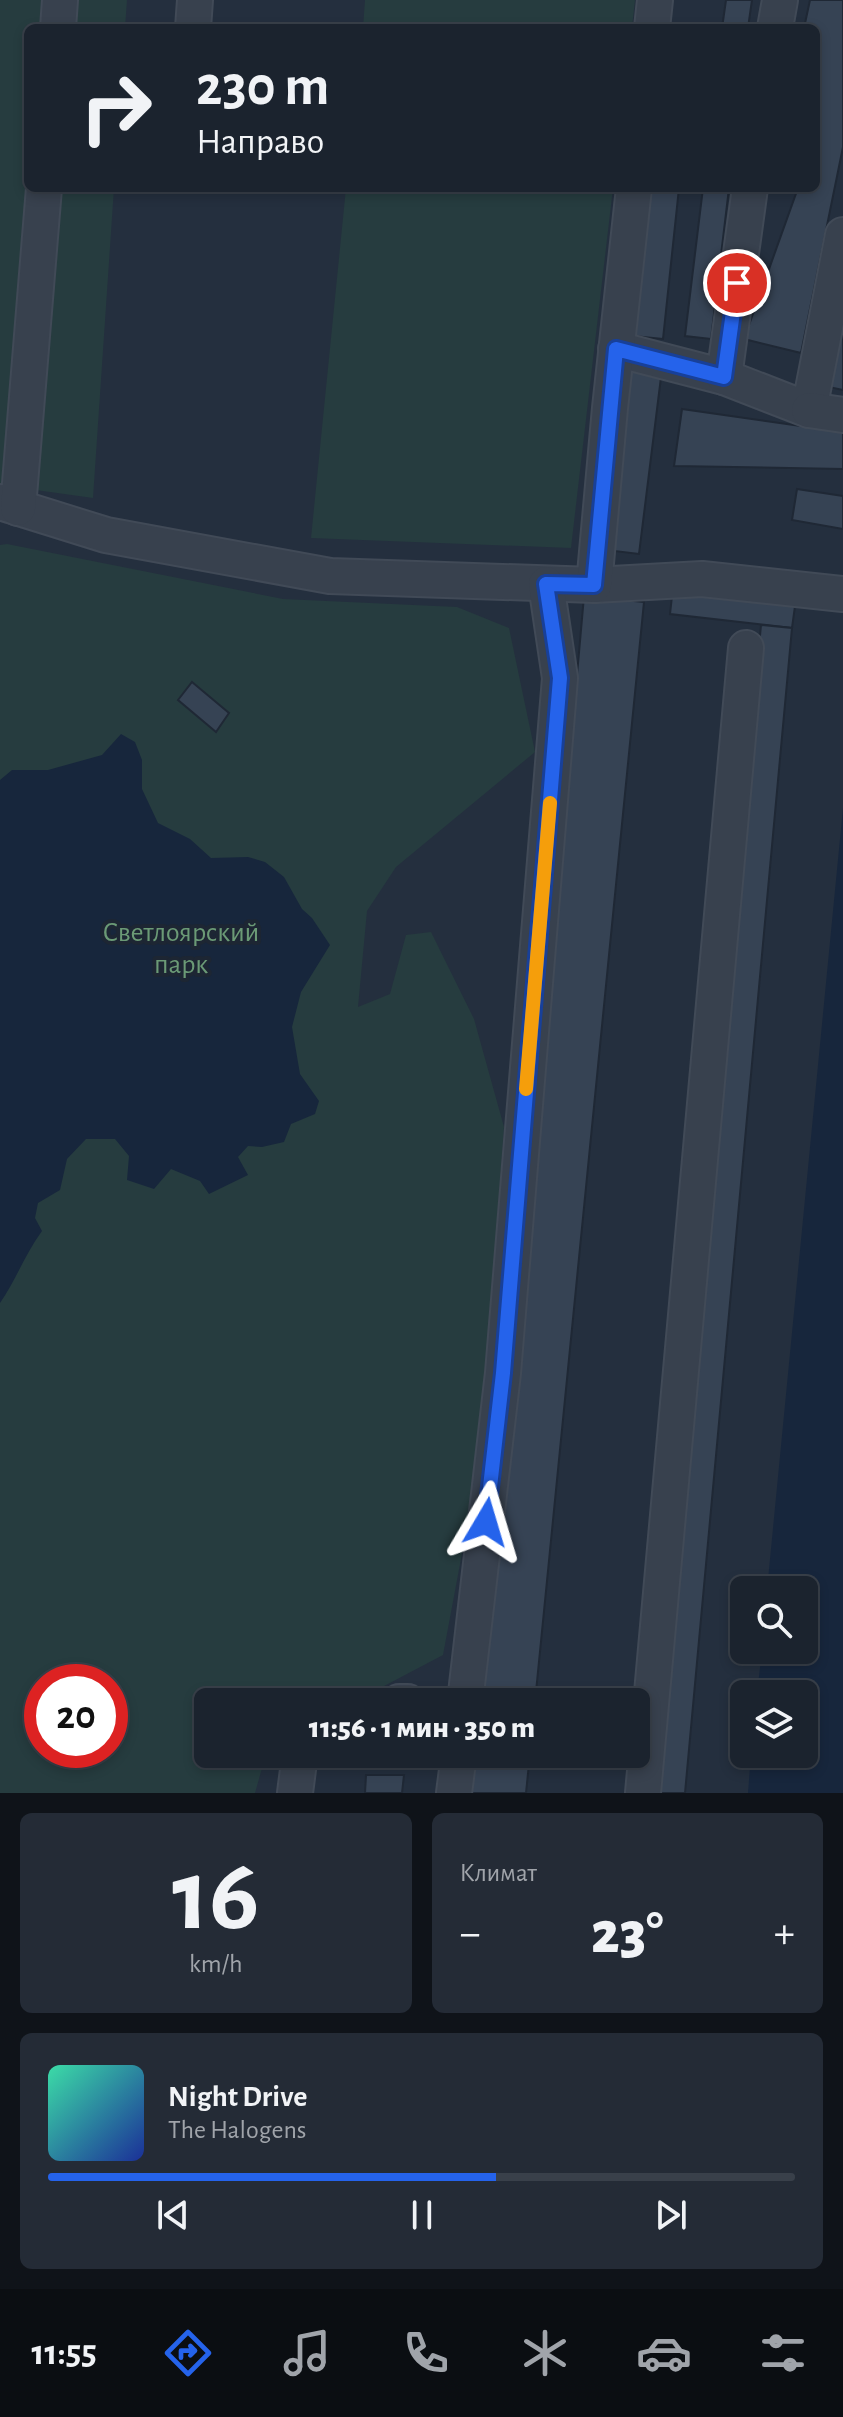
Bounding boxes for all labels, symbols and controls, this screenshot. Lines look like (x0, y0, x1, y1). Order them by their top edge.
icon: right (64, 56, 168, 160)
text: 230 m (196, 59, 329, 115)
text: Направо (196, 124, 324, 160)
pin (703, 249, 771, 317)
icon: arrive (715, 261, 759, 305)
park label: Светлоярский парк (103, 919, 259, 979)
position arrow (444, 1480, 528, 1564)
map controls (730, 1576, 818, 1768)
button: search (730, 1576, 818, 1664)
speed limit sign: 20 (24, 1664, 128, 1768)
button: layers (730, 1680, 818, 1768)
text: 11:56 · 1 мин · 350 m (309, 1713, 535, 1743)
text: 16 (172, 1845, 260, 1949)
text: Климат (460, 1860, 537, 1886)
text: 23° (591, 1904, 664, 1964)
text: − (460, 1912, 481, 1956)
text: + (774, 1912, 795, 1956)
text: km/h (189, 1951, 243, 1977)
text: Night Drive (168, 2082, 307, 2112)
text: The Halogens (168, 2117, 306, 2143)
icon: previous (151, 2193, 195, 2237)
icon: pause (400, 2193, 444, 2237)
icon: next (649, 2193, 693, 2237)
icon: directions (160, 2325, 216, 2381)
icon: music (279, 2325, 335, 2381)
icon: phone (398, 2325, 454, 2381)
icon: climate (517, 2325, 573, 2381)
icon: car (636, 2325, 692, 2381)
icon: filters (755, 2325, 811, 2381)
text: 11:55 (32, 2335, 97, 2371)

